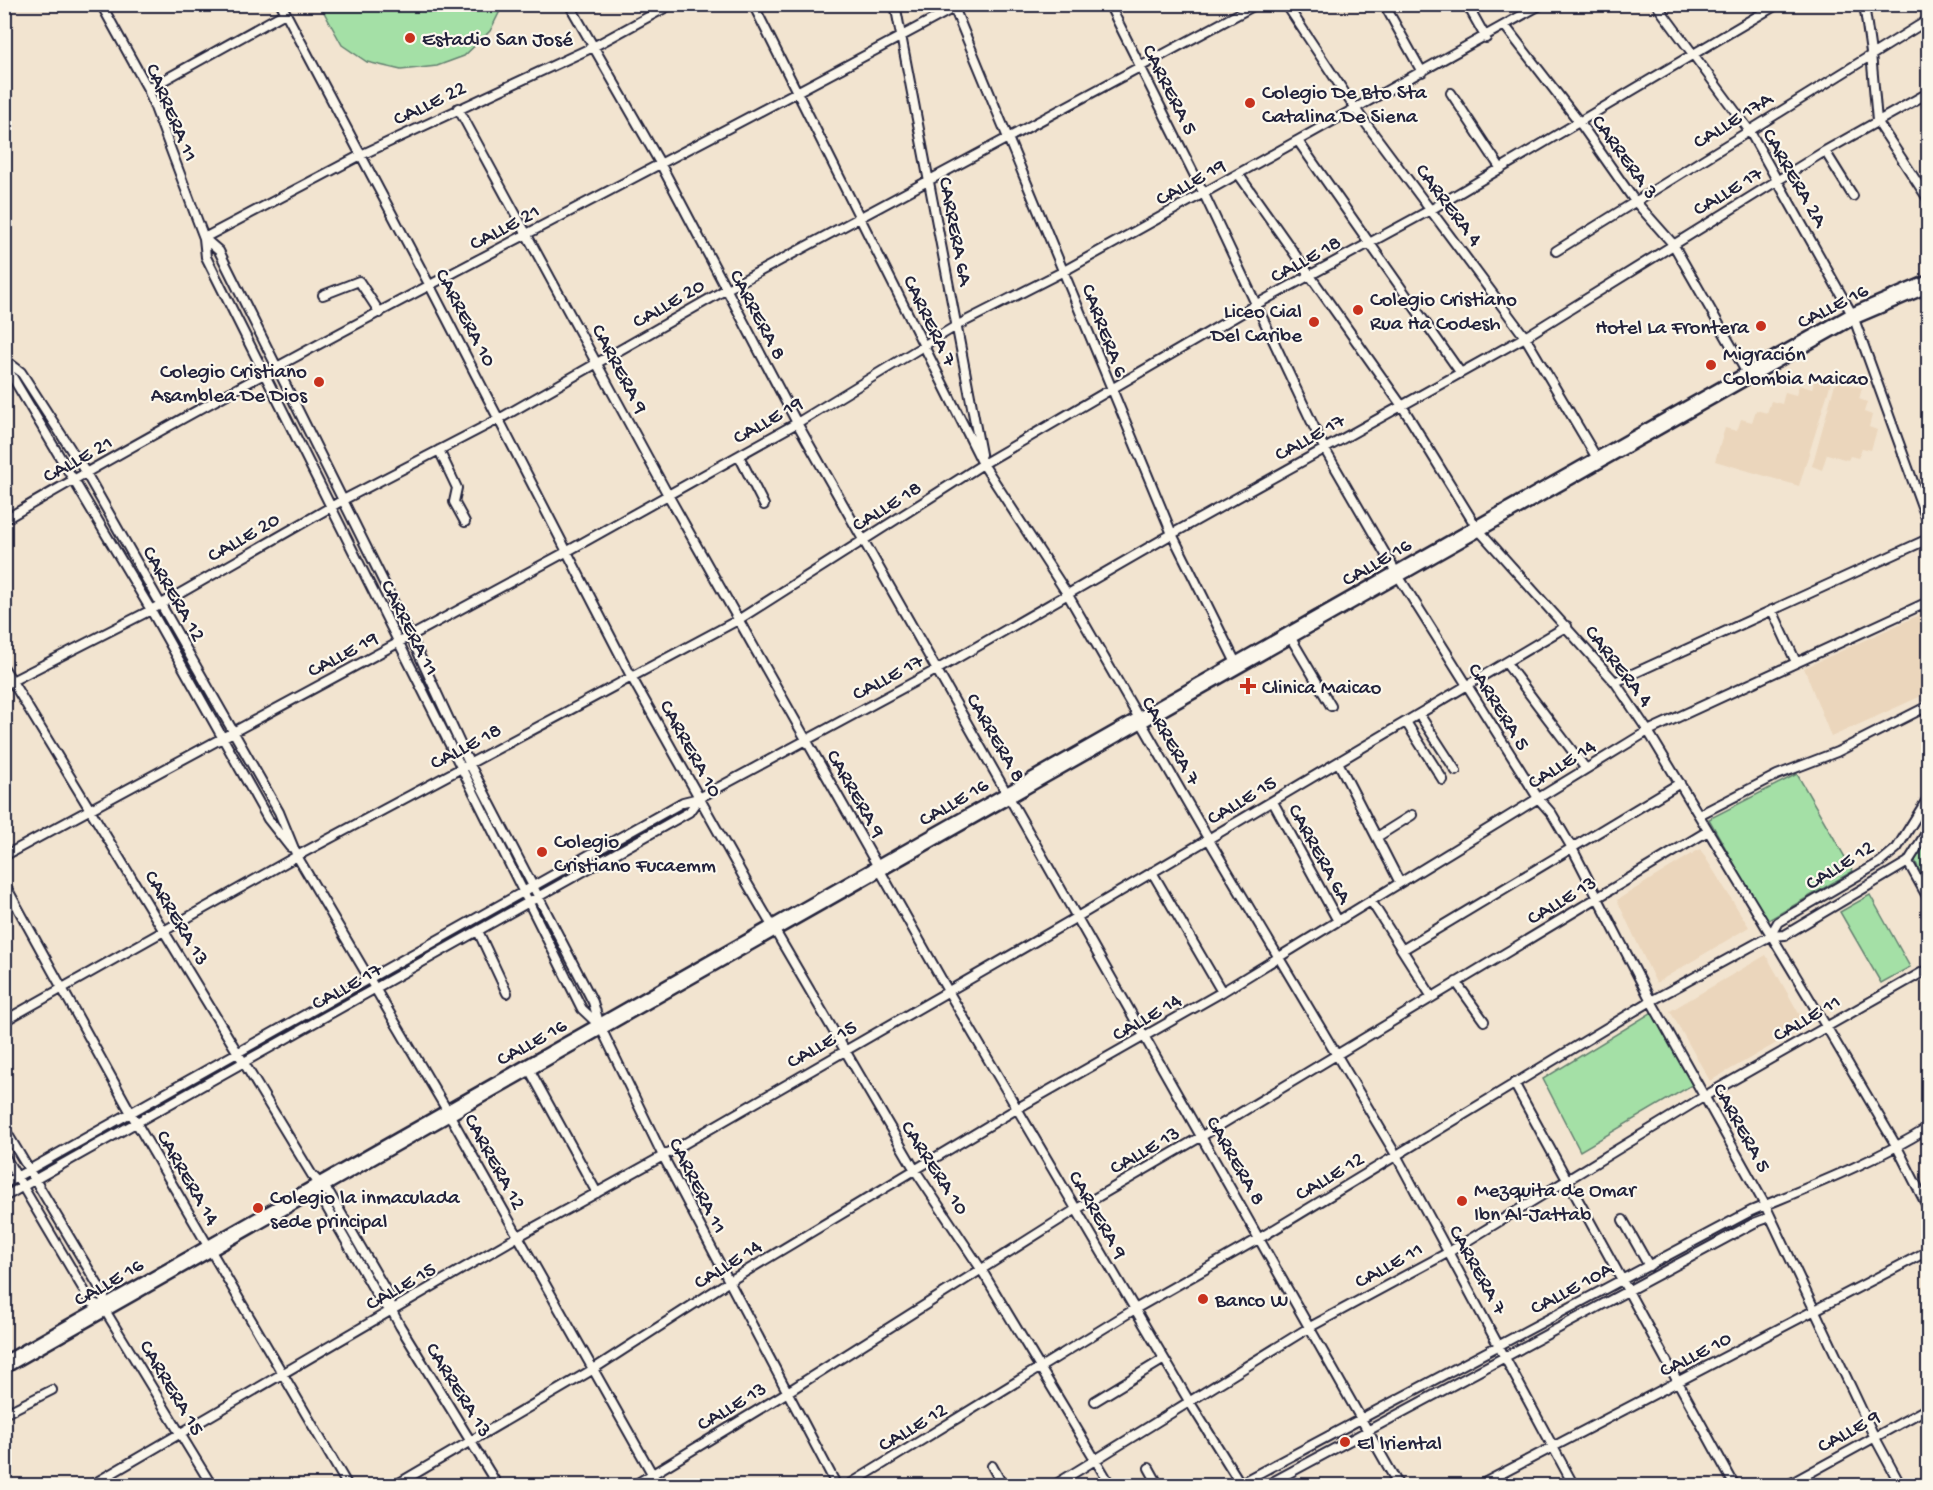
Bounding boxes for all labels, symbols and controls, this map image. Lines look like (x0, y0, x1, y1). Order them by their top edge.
place label: Estadio San José (422, 29, 574, 54)
marker: Estadio San José (403, 31, 417, 45)
street label: CARRERA 5 (1134, 41, 1201, 140)
street label: CARRERA 11 (138, 61, 202, 166)
street label: CALLE 22 (390, 77, 471, 133)
place label: Colegio De Bto Sta Catalina De Siena (1262, 82, 1428, 131)
street label: CALLE 17A (1689, 87, 1780, 156)
marker: Colegio De Bto Sta Catalina De Siena (1243, 96, 1257, 110)
street label: CARRERA 3 (1584, 111, 1662, 205)
street label: CARRERA 2A (1755, 125, 1832, 234)
street label: CALLE 19 (1152, 154, 1231, 213)
street label: CARRERA 4 (1408, 160, 1486, 252)
street label: CALLE 17 (1690, 162, 1769, 223)
street label: CARRERA 6A (931, 175, 977, 290)
street label: CALLE 21 (466, 200, 545, 258)
street label: CALLE 18 (1267, 231, 1347, 291)
street label: CARRERA 10 (428, 265, 500, 372)
street label: CARRERA 8 (722, 266, 790, 365)
street label: CARRERA 7 (895, 272, 961, 372)
street label: CALLE 20 (629, 274, 710, 336)
street label: CALLE 16 (1794, 279, 1874, 337)
street label: CARRERA 6 (1074, 281, 1132, 382)
place label: Colegio Cristiano Rua Ha Codesh (1370, 289, 1517, 338)
place label: Liceo Cial Del Caribe (1209, 301, 1303, 350)
marker: Colegio Cristiano Rua Ha Codesh (1351, 303, 1365, 317)
marker: Liceo Cial Del Caribe (1307, 315, 1321, 329)
place label: Hotel La Frontera (1595, 317, 1750, 342)
marker: Hotel La Frontera (1754, 319, 1768, 333)
street label: CARRERA 9 (584, 321, 652, 419)
place label: Migración Colombia Maicao (1723, 344, 1869, 393)
marker: Migración Colombia Maicao (1704, 358, 1718, 372)
place label: Colegio Cristiano Asamblea De Dios (151, 361, 308, 410)
marker: Colegio Cristiano Asamblea De Dios (312, 375, 326, 389)
street label: CALLE 19 (729, 392, 808, 452)
street label: CALLE 17 (1271, 409, 1351, 469)
street label: CALLE 21 (39, 432, 118, 490)
street label: CALLE 18 (848, 477, 927, 539)
street label: CALLE 20 (204, 508, 285, 570)
street label: CALLE 16 (1338, 534, 1417, 594)
street label: CARRERA 12 (135, 543, 209, 647)
street label: CARRERA 11 (373, 576, 443, 681)
street label: CARRERA 4 (1577, 621, 1657, 713)
street label: CALLE 19 (304, 627, 384, 685)
street label: CALLE 17 (849, 650, 929, 708)
street label: CARRERA 5 (1460, 660, 1534, 756)
marker: Clinica Maicao (1239, 677, 1257, 695)
place label: Clinica Maicao (1262, 677, 1381, 702)
street label: CARRERA 8 (958, 690, 1029, 788)
street label: CARRERA 7 (1134, 693, 1205, 791)
street label: CARRERA 10 (652, 697, 726, 803)
street label: CALLE 18 (427, 719, 507, 777)
street label: CALLE 14 (1524, 735, 1602, 797)
street label: CARRERA 9 (819, 746, 889, 844)
street label: CALLE 15 (1203, 772, 1282, 832)
street label: CALLE 16 (915, 774, 994, 834)
street label: CARRERA 6A (1280, 800, 1356, 910)
place label: Colegio Cristiano Fucaemm (554, 831, 716, 880)
street label: CALLE 12 (1802, 836, 1880, 898)
marker: Colegio Cristiano Fucaemm (535, 845, 549, 859)
street label: CARRERA 13 (137, 867, 213, 971)
street label: CALLE 13 (1524, 872, 1602, 932)
street label: CALLE 17 (308, 958, 388, 1018)
street label: CALLE 14 (1109, 989, 1187, 1049)
street label: CALLE 11 (1769, 991, 1846, 1049)
street label: CALLE 16 (493, 1014, 572, 1074)
street label: CALLE 15 (783, 1016, 862, 1076)
street label: CARRERA 5 (1705, 1080, 1775, 1178)
street label: CARRERA 12 (456, 1110, 530, 1215)
street label: CARRERA 8 (1198, 1113, 1269, 1211)
street label: CARRERA 10 (893, 1117, 973, 1221)
street label: CALLE 13 (1106, 1122, 1185, 1182)
street label: CARRERA 14 (149, 1127, 223, 1231)
street label: CARRERA 11 (661, 1134, 731, 1239)
street label: CALLE 12 (1292, 1148, 1370, 1208)
street label: CARRERA 9 (1061, 1167, 1131, 1265)
place label: Mezquita de Omar Ibn Al-Jattab (1474, 1180, 1637, 1229)
place label: Colegio la inmaculada sede principal (270, 1187, 461, 1236)
marker: Mezquita de Omar Ibn Al-Jattab (1455, 1194, 1469, 1208)
marker: Colegio la inmaculada sede principal (251, 1201, 265, 1215)
street label: CARRERA 7 (1441, 1222, 1511, 1321)
street label: CALLE 14 (690, 1235, 768, 1297)
street label: CALLE 11 (1351, 1238, 1428, 1296)
street label: CALLE 16 (70, 1254, 149, 1314)
street label: CALLE 10A (1527, 1257, 1620, 1322)
street label: CALLE 15 (362, 1258, 441, 1318)
place label: Banco W (1214, 1290, 1288, 1315)
marker: Banco W (1196, 1292, 1210, 1306)
street label: CALLE 10 (1656, 1327, 1737, 1385)
street label: CARRERA 15 (132, 1337, 208, 1441)
street label: CARRERA 13 (418, 1339, 496, 1443)
street label: CALLE 13 (694, 1378, 772, 1438)
street label: CALLE 12 (875, 1399, 953, 1459)
street label: CALLE 9 (1814, 1405, 1886, 1460)
place label: El lriental (1357, 1433, 1442, 1458)
marker: El lriental (1338, 1435, 1352, 1449)

